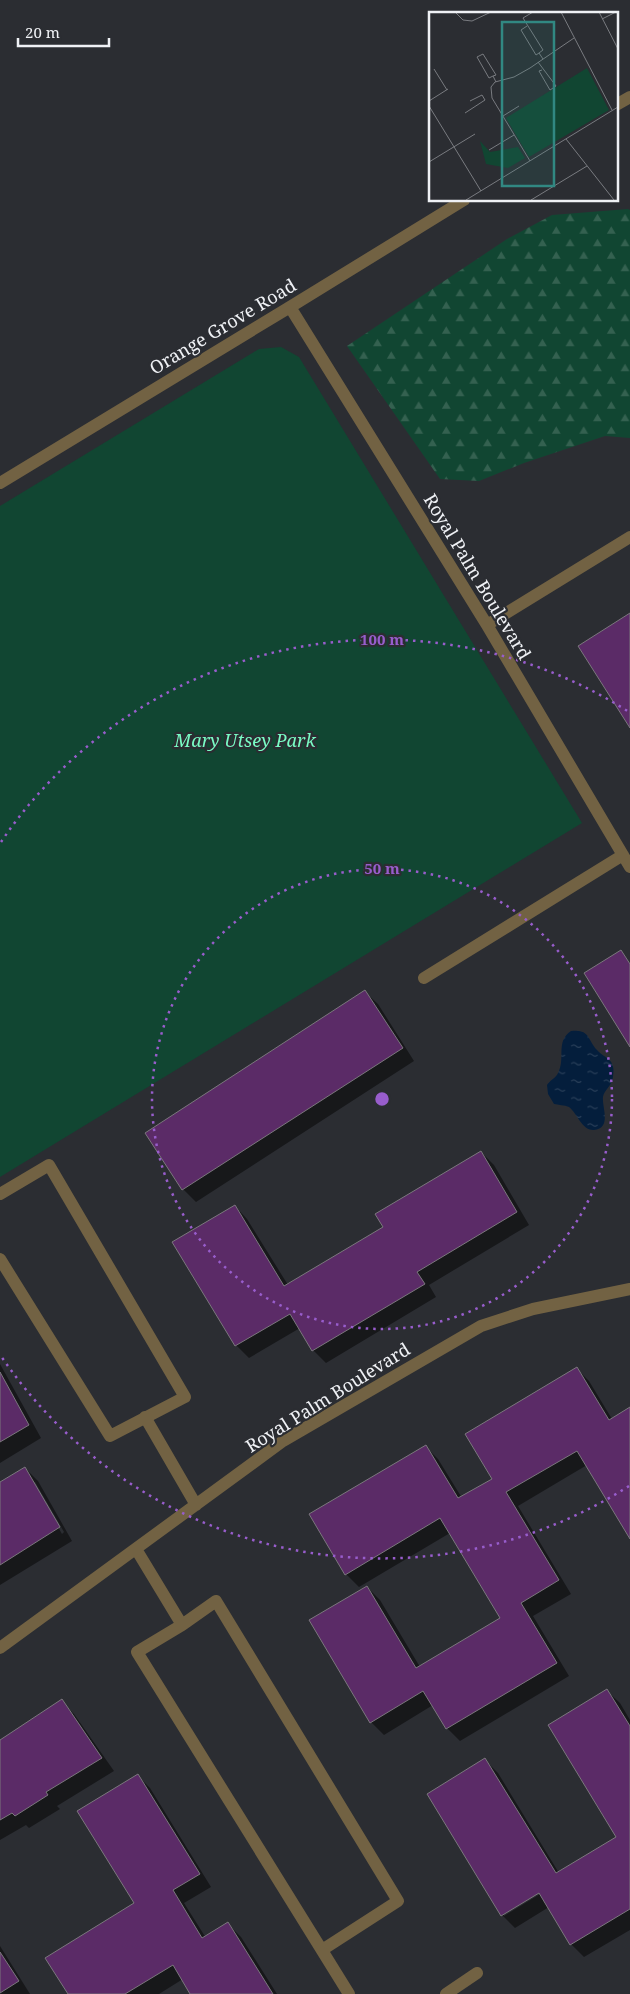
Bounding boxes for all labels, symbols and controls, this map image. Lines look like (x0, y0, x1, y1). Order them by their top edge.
inset map (429, 12, 618, 201)
scale bar (18, 15, 109, 47)
text: 20 m (25, 22, 60, 42)
street label: Orange Grove Road (145, 273, 300, 379)
street label: Royal Palm Boulevard (419, 489, 537, 664)
text: 100 m (360, 629, 404, 649)
park label: Mary Utsey Park (173, 728, 316, 752)
text: 50 m (364, 858, 400, 878)
centre of rings (373, 1090, 391, 1108)
street label: Royal Palm Boulevard (241, 1337, 414, 1458)

